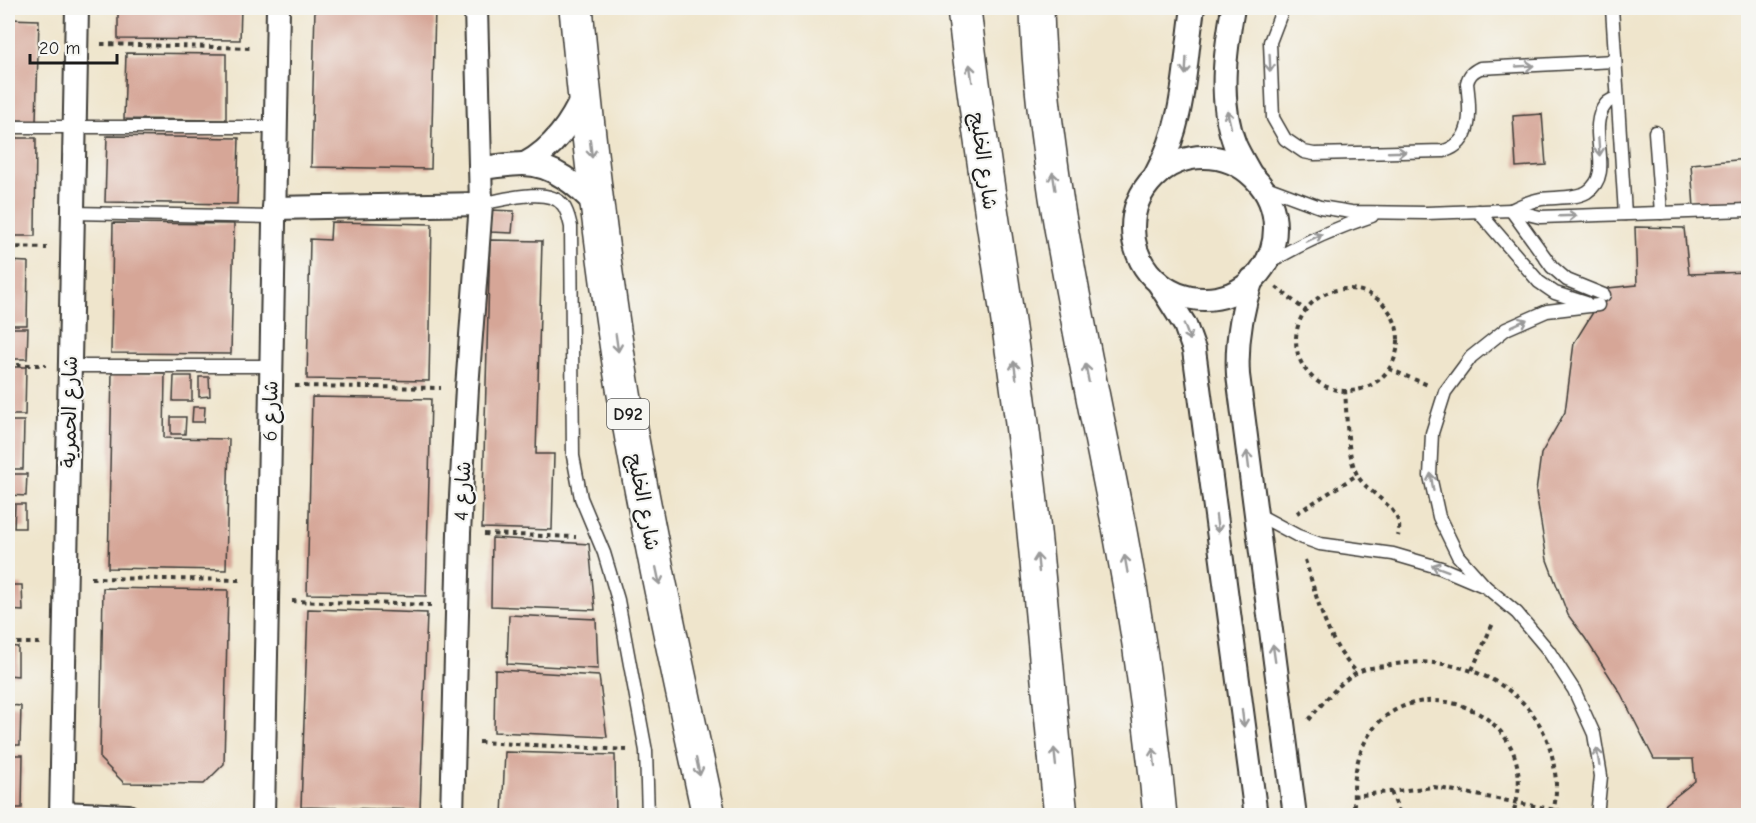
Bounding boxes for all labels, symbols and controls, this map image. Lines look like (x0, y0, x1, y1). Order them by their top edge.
scale bar (30, 27, 117, 65)
text: 20 m (39, 38, 80, 59)
one-way arrow (1264, 53, 1275, 73)
one-way arrow (1181, 55, 1192, 75)
one-way arrow (1515, 60, 1535, 71)
one-way arrow (965, 63, 976, 83)
one-way arrow (1222, 110, 1234, 129)
street label: شارع الخليج (963, 111, 1002, 212)
one-way arrow (1594, 137, 1605, 157)
one-way arrow (585, 139, 596, 159)
one-way arrow (1386, 147, 1406, 158)
one-way arrow (1048, 172, 1059, 192)
one-way arrow (1558, 211, 1578, 222)
one-way arrow (1304, 231, 1322, 243)
one-way arrow (1510, 316, 1528, 328)
one-way arrow (1183, 322, 1194, 341)
one-way arrow (611, 332, 622, 352)
street label: شارع الحمرية (57, 356, 84, 468)
one-way arrow (1009, 360, 1020, 380)
one-way arrow (1081, 364, 1092, 384)
street label: شارع 6 (258, 380, 285, 442)
road number: D92 (607, 399, 649, 429)
one-way arrow (1242, 451, 1253, 471)
street label: شارع الخليج (621, 452, 664, 553)
street label: شارع 4 (449, 461, 478, 522)
one-way arrow (1426, 472, 1437, 492)
one-way arrow (1212, 514, 1223, 534)
one-way arrow (1032, 554, 1043, 574)
one-way arrow (1120, 555, 1131, 575)
one-way arrow (1432, 562, 1450, 573)
one-way arrow (653, 566, 664, 585)
one-way arrow (1268, 644, 1279, 664)
one-way arrow (1237, 707, 1248, 727)
one-way arrow (1049, 748, 1060, 768)
one-way arrow (1148, 748, 1159, 768)
one-way arrow (1592, 748, 1603, 768)
one-way arrow (693, 757, 705, 776)

